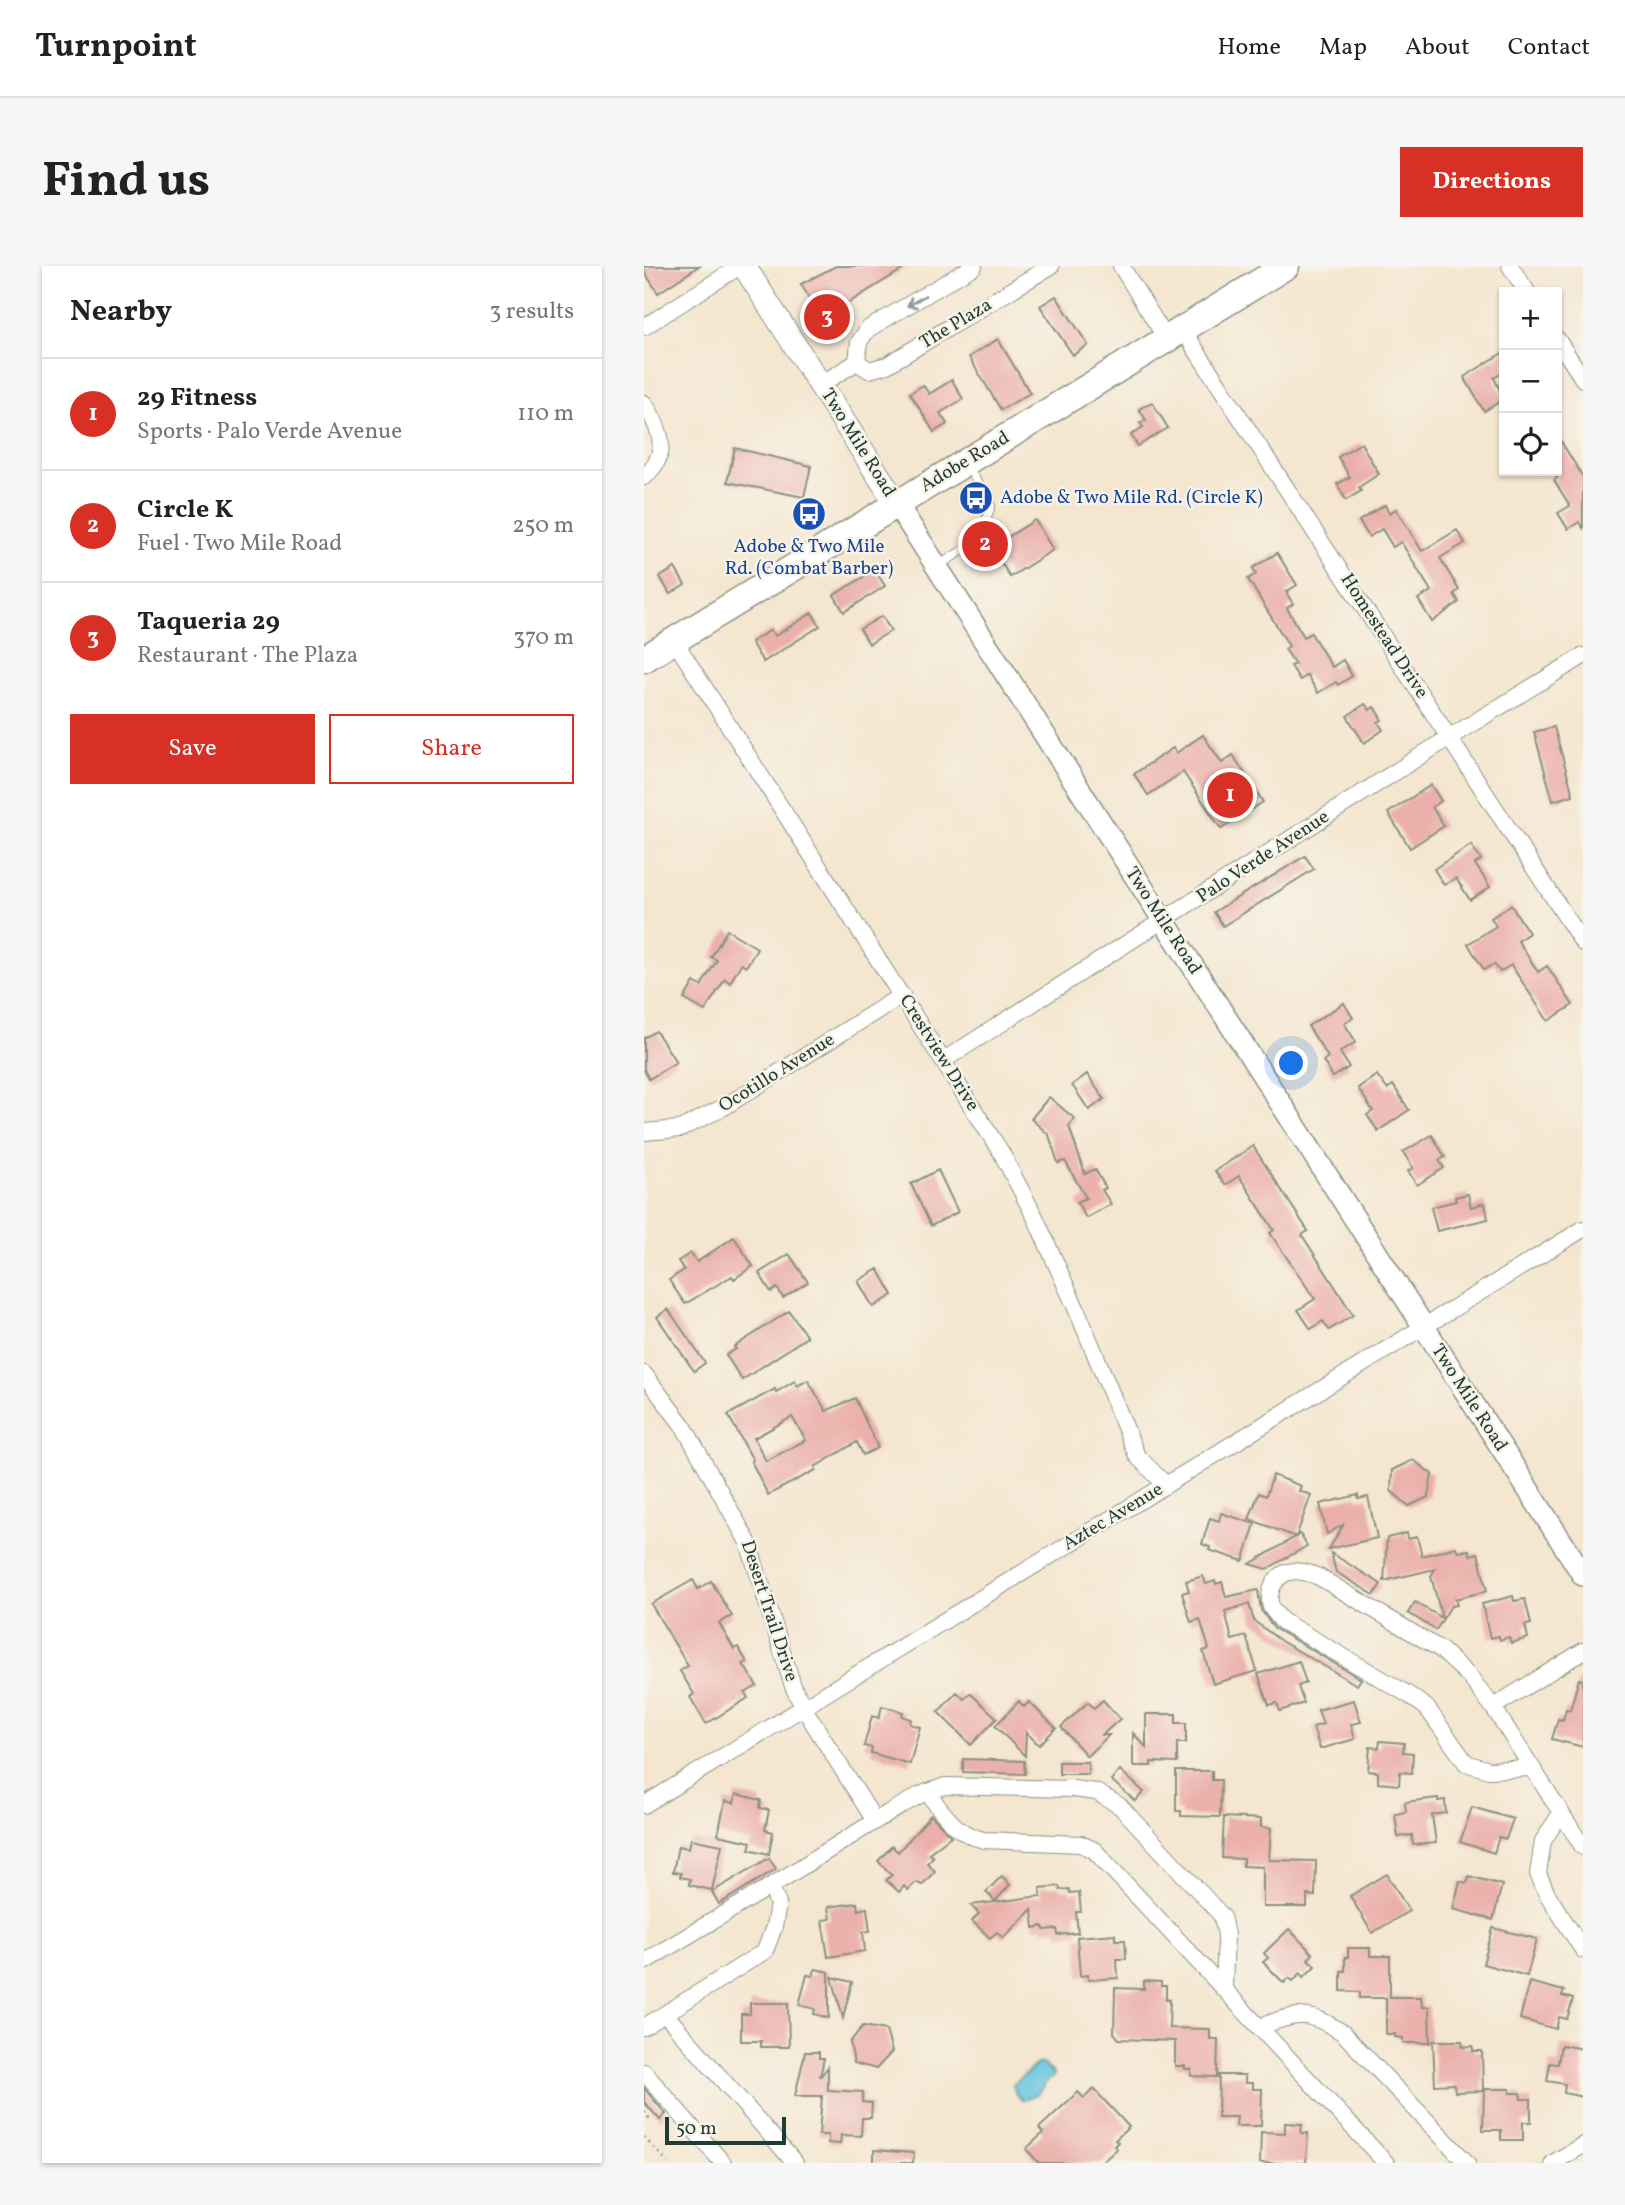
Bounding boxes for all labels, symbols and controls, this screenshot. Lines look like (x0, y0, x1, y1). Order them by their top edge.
text: Turnpoint (35, 25, 197, 71)
text: Home (1217, 31, 1281, 65)
text: Map (1319, 31, 1367, 65)
text: About (1405, 31, 1470, 65)
text: Contact (1508, 31, 1590, 65)
button: Directions (1400, 147, 1583, 217)
text: Find us (42, 148, 210, 217)
map controls (1499, 287, 1562, 476)
button: + (1499, 287, 1562, 350)
text: Nearby (70, 291, 172, 333)
pin: 3 (804, 291, 850, 343)
street label: The Plaza (915, 292, 997, 356)
one-way arrow (906, 294, 926, 308)
text: 3 results (489, 296, 574, 328)
button: − (1499, 350, 1562, 413)
text: 29 Fitness (137, 380, 257, 416)
street label: Two Mile Road (814, 384, 902, 502)
text: 1 (88, 398, 98, 430)
text: 110 m (517, 398, 574, 430)
button: locate (1499, 413, 1562, 476)
text: Sports · Palo Verde Avenue (137, 416, 402, 448)
street label: Adobe Road (916, 425, 1014, 499)
bus stop icon: Adobe & Two Mile Rd. (Circle K) (957, 479, 995, 517)
place label: Adobe & Two Mile Rd. (Circle K) (1000, 485, 1263, 511)
text: Circle K (137, 492, 233, 528)
bus stop icon: Adobe & Two Mile Rd. (Combat Barber) (790, 495, 828, 533)
text: 2 (87, 510, 99, 542)
text: 250 m (512, 510, 574, 542)
pin: 2 (962, 518, 1008, 570)
text: Fuel · Two Mile Road (137, 528, 342, 560)
place label: Adobe & Two Mile Rd. (Combat Barber) (725, 534, 893, 582)
street label: Homestead Drive (1334, 568, 1434, 704)
text: Taqueria 29 (137, 604, 280, 640)
text: 3 (87, 622, 99, 654)
text: 370 m (513, 622, 574, 654)
text: Restaurant · The Plaza (137, 640, 358, 672)
button: Save (70, 714, 315, 784)
button: Share (329, 714, 574, 784)
pin: 1 (1207, 769, 1253, 821)
street label: Palo Verde Avenue (1192, 804, 1334, 910)
street label: Two Mile Road (1118, 862, 1208, 980)
street label: Crestview Drive (893, 990, 985, 1116)
street label: Ocotillo Avenue (714, 1027, 840, 1119)
your location (1274, 1046, 1308, 1080)
street label: Two Mile Road (1424, 1339, 1514, 1457)
street label: Aztec Avenue (1058, 1477, 1168, 1557)
street label: Desert Trail Drive (734, 1537, 804, 1685)
scale bar (665, 2114, 786, 2146)
text: 50 m (676, 2116, 717, 2142)

